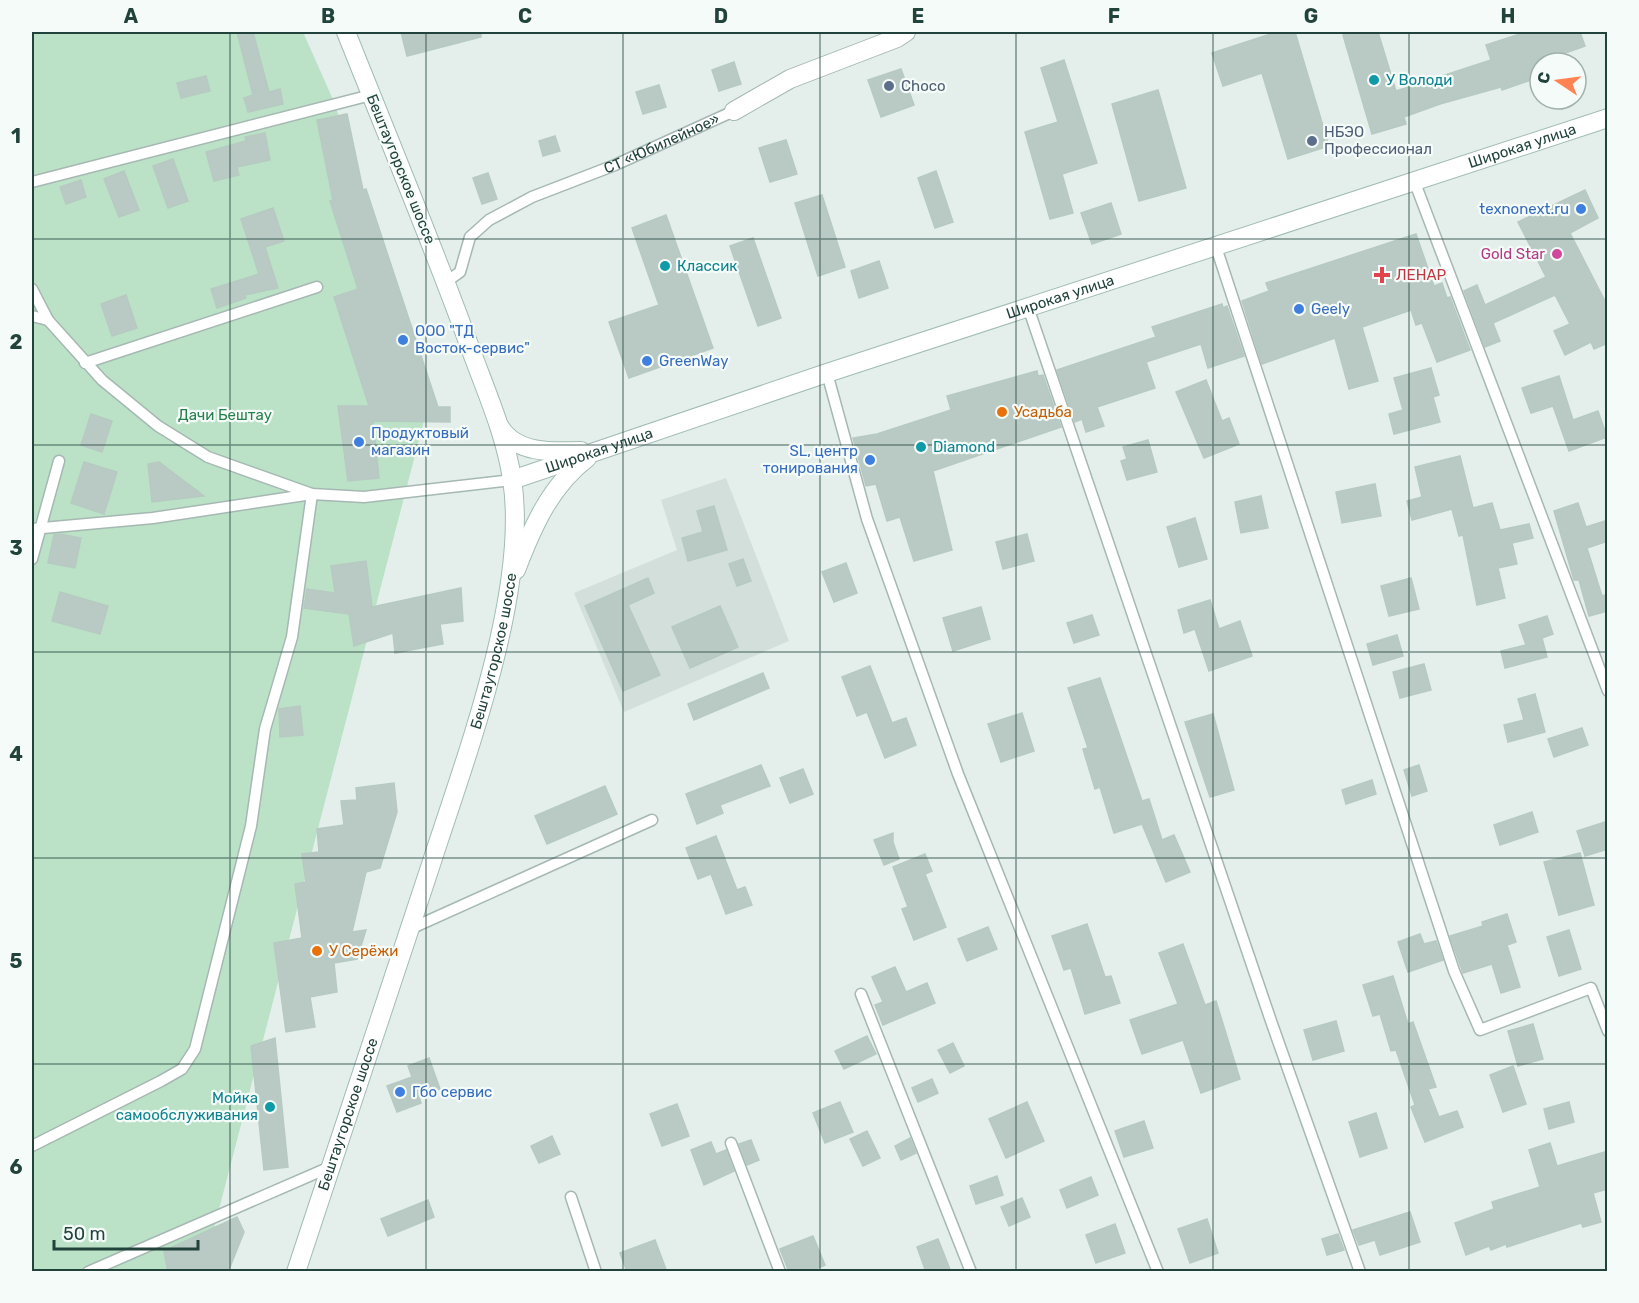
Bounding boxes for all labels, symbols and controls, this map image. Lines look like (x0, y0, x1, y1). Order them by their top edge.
text: A (124, 4, 139, 28)
text: B (321, 4, 335, 28)
text: C (518, 4, 532, 28)
text: D (714, 4, 728, 28)
text: E (912, 4, 924, 28)
text: F (1108, 4, 1120, 28)
text: G (1304, 4, 1318, 28)
text: H (1501, 4, 1515, 28)
north arrow (1528, 51, 1588, 111)
text: С (1533, 70, 1554, 85)
place label: У Володи (1386, 71, 1452, 89)
marker: У Володи (1367, 73, 1381, 87)
place label: Choco (901, 77, 946, 95)
marker: Choco (882, 79, 896, 93)
street label: Бештаугорское шоссе (363, 92, 439, 246)
street label: СТ «Юбилейное» (601, 110, 722, 178)
street label: Широкая улица (1466, 120, 1578, 172)
place label: НБЭО Профессионал (1324, 123, 1432, 158)
text: 1 (11, 124, 21, 148)
marker: НБЭО Профессионал (1305, 134, 1319, 148)
place label: texnonext.ru (1479, 200, 1569, 218)
marker: texnonext.ru (1574, 202, 1588, 216)
place label: Gold Star (1481, 245, 1545, 263)
marker: Gold Star (1550, 247, 1564, 261)
place label: Классик (677, 257, 737, 275)
marker: Классик (658, 259, 672, 273)
marker: ЛЕНАР (1373, 266, 1391, 284)
place label: ЛЕНАР (1396, 266, 1446, 284)
street label: Широкая улица (1004, 271, 1116, 323)
place label: Geely (1311, 300, 1350, 318)
marker: Geely (1292, 302, 1306, 316)
place label: ООО "ТД Восток-сервис" (415, 322, 530, 357)
text: 2 (10, 330, 23, 354)
marker: ООО "ТД Восток-сервис" (396, 333, 410, 347)
place label: GreenWay (659, 352, 728, 370)
marker: GreenWay (640, 354, 654, 368)
place label: Усадьба (1014, 403, 1072, 421)
marker: Усадьба (995, 405, 1009, 419)
park label: Дачи Бештау (178, 406, 272, 424)
place label: Продуктовый магазин (371, 424, 469, 459)
street label: Широкая улица (543, 424, 655, 477)
marker: Продуктовый магазин (352, 435, 366, 449)
place label: Diamond (933, 438, 995, 456)
marker: Diamond (914, 440, 928, 454)
place label: SL, центр тонирования (763, 442, 858, 477)
marker: SL, центр тонирования (863, 453, 877, 467)
text: 3 (9, 536, 23, 560)
street label: Бештаугорское шоссе (467, 572, 520, 731)
text: 4 (9, 742, 23, 766)
place label: У Серёжи (329, 942, 398, 960)
marker: У Серёжи (310, 944, 324, 958)
text: 5 (10, 949, 23, 973)
street label: Бештаугорское шоссе (314, 1036, 382, 1193)
place label: Гбо cервис (412, 1083, 492, 1101)
marker: Гбо cервис (393, 1085, 407, 1099)
place label: Мойка самообслуживания (116, 1089, 258, 1124)
marker: Мойка самообслуживания (263, 1100, 277, 1114)
text: 6 (9, 1155, 23, 1179)
scale bar (54, 1213, 198, 1251)
text: 50 m (63, 1223, 106, 1245)

